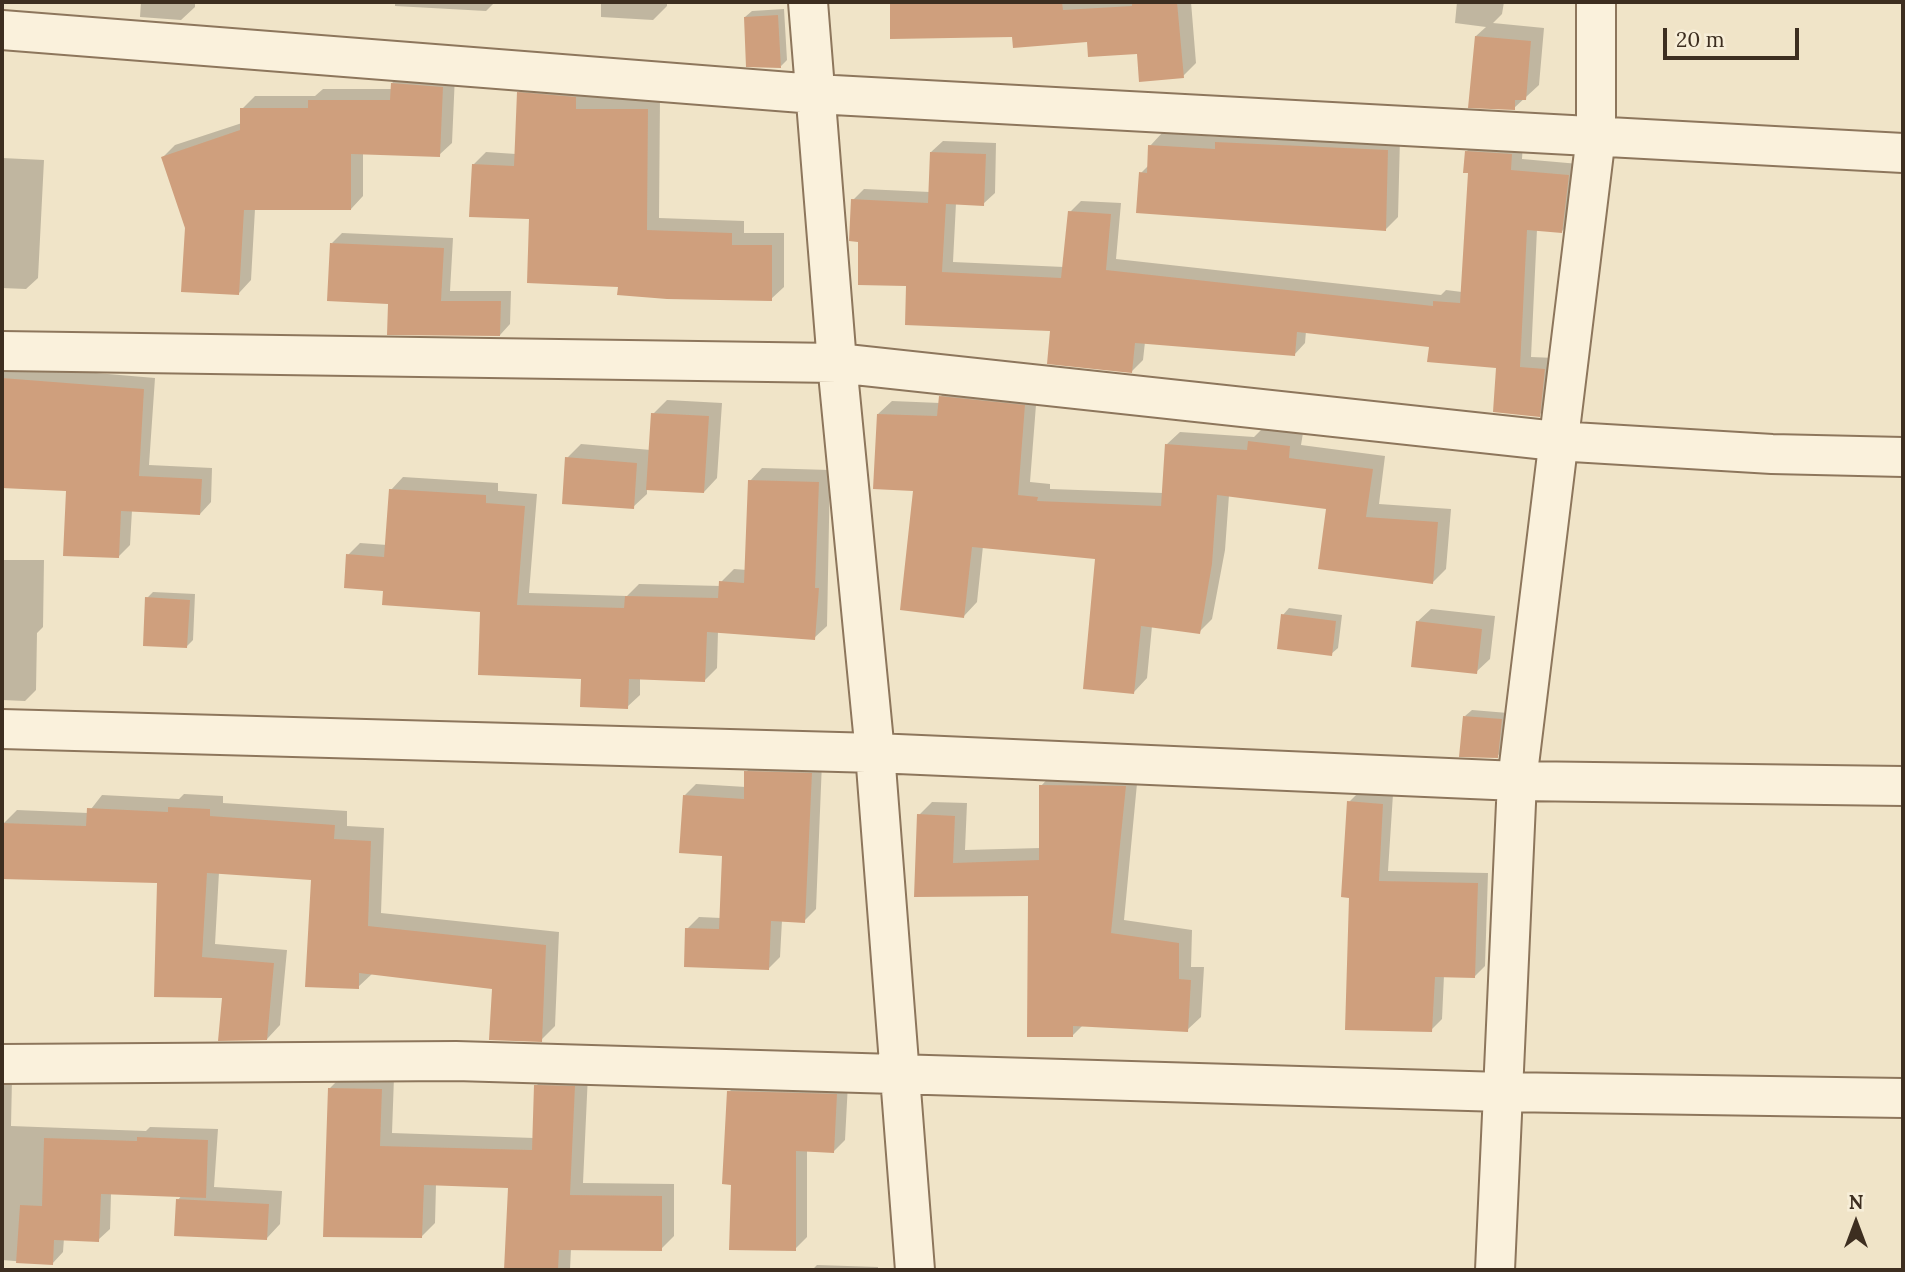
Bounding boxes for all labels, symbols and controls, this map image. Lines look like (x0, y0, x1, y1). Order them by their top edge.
scale bar (1667, 14, 1804, 58)
text: 20 m (1676, 26, 1725, 53)
north arrow (1821, 1188, 1891, 1258)
text: N (1849, 1190, 1863, 1214)

